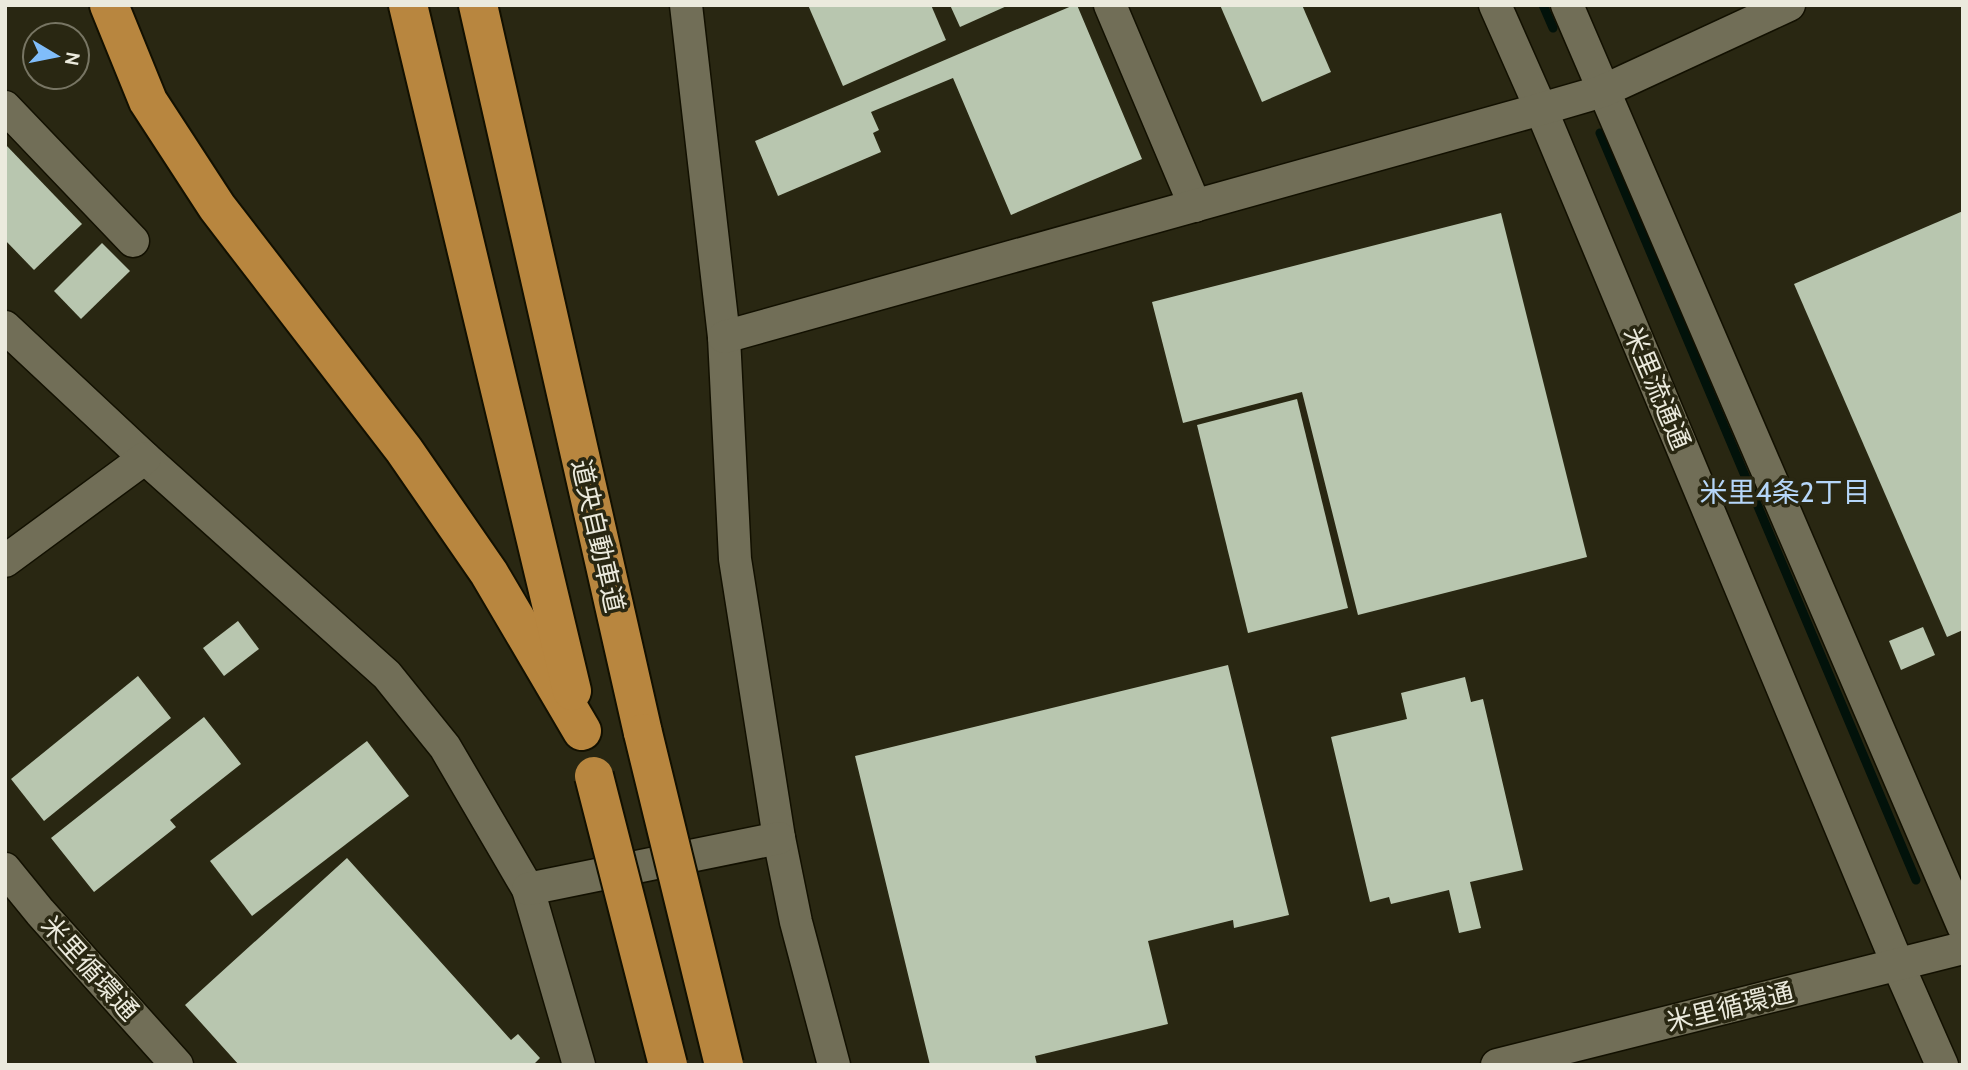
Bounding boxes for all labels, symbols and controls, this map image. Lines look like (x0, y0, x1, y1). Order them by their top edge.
north arrow (21, 21, 91, 91)
text: N (60, 50, 85, 67)
street label: 米里流通通 (1617, 322, 1697, 454)
street label: 道央自動車道 (565, 456, 631, 616)
district label: 米里4条2丁目 (1700, 475, 1870, 509)
street label: 米里循環通 (35, 909, 145, 1027)
street label: 米里循環通 (1663, 976, 1797, 1038)

